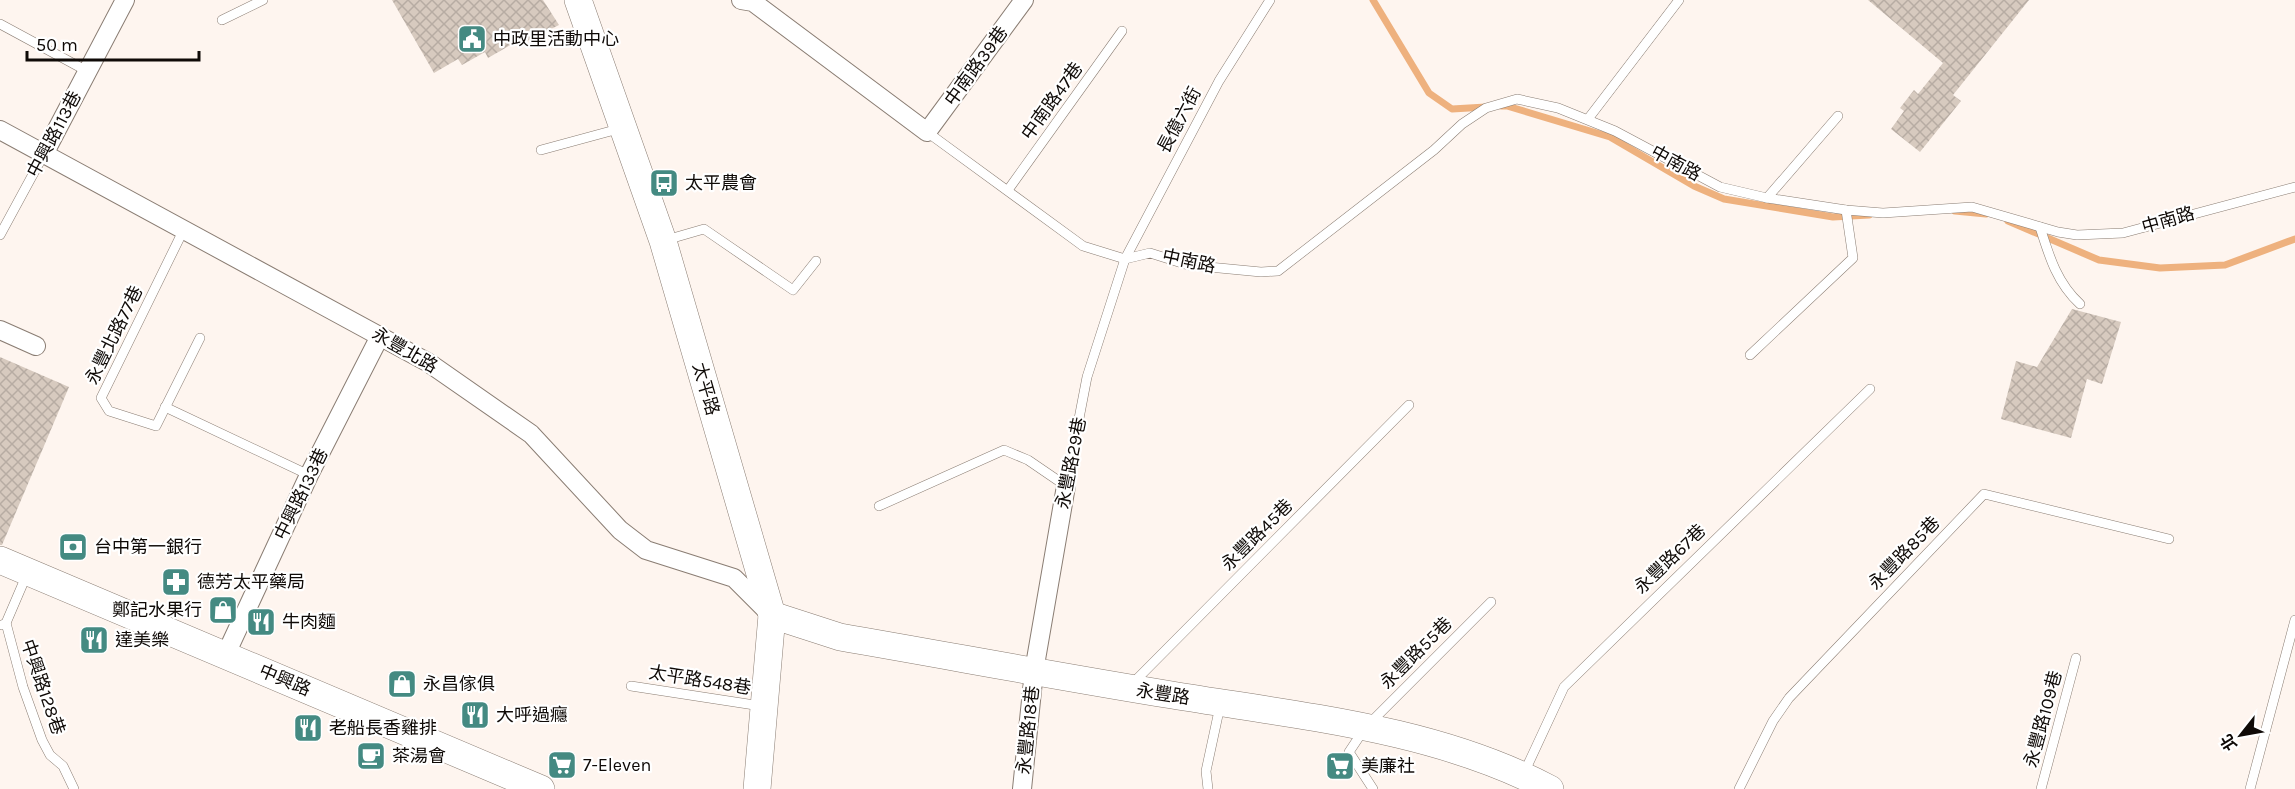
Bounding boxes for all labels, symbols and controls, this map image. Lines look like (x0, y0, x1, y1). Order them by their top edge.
street label: 中南路39巷 (940, 22, 1012, 110)
public building icon: 中政里活動中心 (456, 23, 488, 55)
scale bar (27, 24, 200, 62)
place label: 中政里活動中心 (493, 28, 619, 50)
text: 50 m (36, 34, 78, 56)
street label: 中南路47巷 (1016, 58, 1088, 144)
street label: 長億六街 (1152, 83, 1206, 157)
street label: 中興路113巷 (22, 87, 86, 181)
street label: 中南路 (1647, 140, 1705, 186)
bus stop icon: 太平農會 (648, 167, 680, 199)
place label: 太平農會 (685, 172, 757, 194)
street label: 中南路 (2139, 202, 2197, 238)
street label: 中南路 (1160, 245, 1218, 277)
street label: 永豐北路77巷 (81, 282, 147, 388)
street label: 永豐北路 (368, 322, 442, 378)
street label: 太平路 (688, 360, 724, 418)
street label: 永豐路29巷 (1051, 415, 1091, 511)
street label: 中興路133巷 (269, 445, 333, 543)
street label: 永豐路45巷 (1217, 495, 1297, 575)
street label: 永豐路85巷 (1864, 512, 1944, 594)
street label: 永豐路67巷 (1630, 520, 1710, 598)
bank icon: 台中第一銀行 (57, 531, 89, 563)
place label: 台中第一銀行 (94, 536, 202, 558)
pharmacy icon: 德芳太平藥局 (160, 566, 192, 598)
place label: 德芳太平藥局 (197, 571, 305, 593)
shop icon: 鄭記水果行 (207, 594, 239, 626)
place label: 鄭記水果行 (112, 599, 202, 621)
restaurant icon: 牛肉麵 (245, 606, 277, 638)
place label: 牛肉麵 (282, 611, 336, 633)
street label: 永豐路55巷 (1376, 613, 1456, 693)
restaurant icon: 達美樂 (78, 624, 110, 656)
place label: 達美樂 (115, 629, 169, 651)
street label: 中興路128巷 (16, 636, 70, 738)
street label: 中興路 (256, 659, 314, 701)
street label: 太平路548巷 (647, 661, 753, 699)
shop icon: 永昌傢俱 (386, 668, 418, 700)
street label: 永豐路109巷 (2020, 668, 2066, 770)
place label: 永昌傢俱 (423, 673, 495, 695)
street label: 永豐路 (1135, 679, 1191, 709)
street label: 永豐路18巷 (1012, 685, 1044, 775)
restaurant icon: 大呼過癮 (459, 699, 491, 731)
place label: 大呼過癮 (496, 704, 568, 726)
north arrow (2211, 705, 2271, 765)
restaurant icon: 老船長香雞排 (292, 712, 324, 744)
place label: 老船長香雞排 (329, 717, 437, 739)
text: 北 (2216, 731, 2241, 754)
cafe icon: 茶湯會 (355, 740, 387, 772)
place label: 茶湯會 (392, 745, 446, 767)
supermarket icon: 7-Eleven (546, 749, 578, 781)
supermarket icon: 美廉社 (1324, 750, 1356, 782)
place label: 7-Eleven (583, 754, 651, 776)
place label: 美廉社 (1361, 755, 1415, 777)

